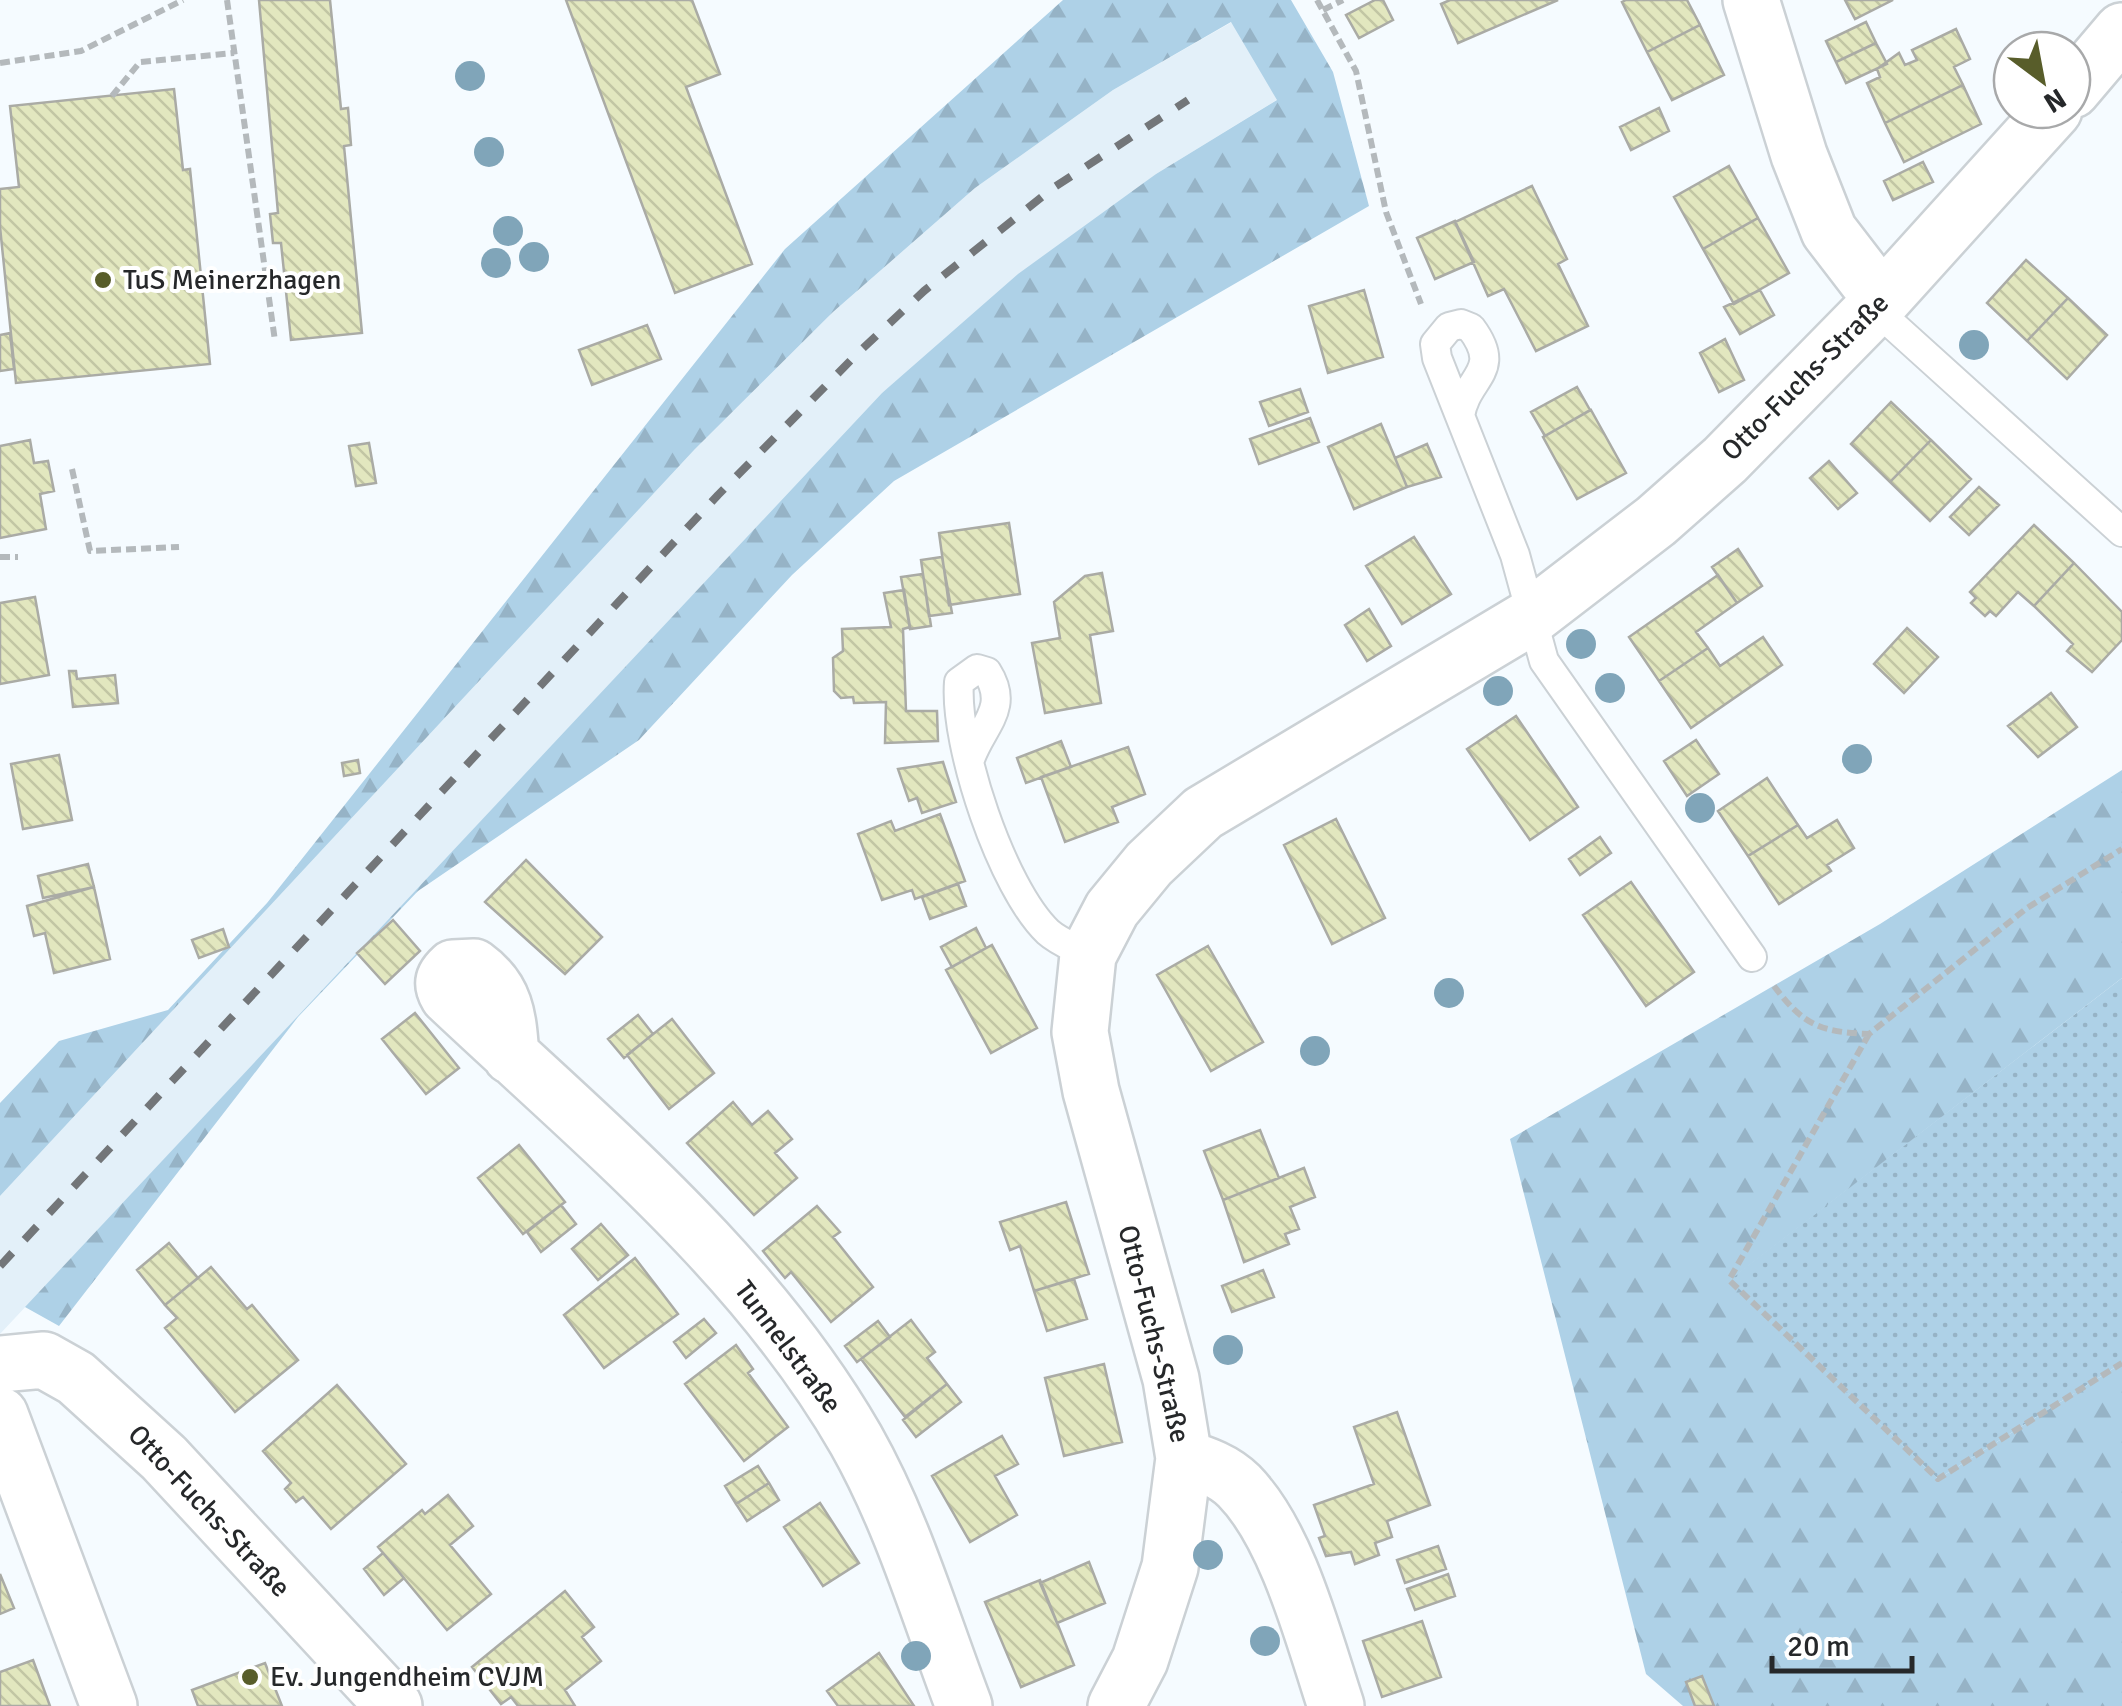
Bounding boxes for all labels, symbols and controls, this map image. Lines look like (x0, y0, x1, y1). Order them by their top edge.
north arrow (1992, 30, 2092, 130)
text: N (2037, 81, 2072, 120)
place label: TuS Meinerzhagen (123, 263, 341, 297)
marker: TuS Meinerzhagen (92, 269, 114, 291)
street label: Otto-Fuchs-Straße (1714, 286, 1896, 468)
street label: Otto-Fuchs-Straße (1111, 1222, 1197, 1446)
street label: Tunnelstraße (727, 1274, 849, 1420)
street label: Otto-Fuchs-Straße (121, 1418, 297, 1604)
scale bar (1772, 1611, 1912, 1673)
text: 20 m (1787, 1628, 1850, 1665)
place label: Ev. Jungendheim CVJM (270, 1660, 544, 1694)
marker: Ev. Jungendheim CVJM (239, 1666, 261, 1688)

